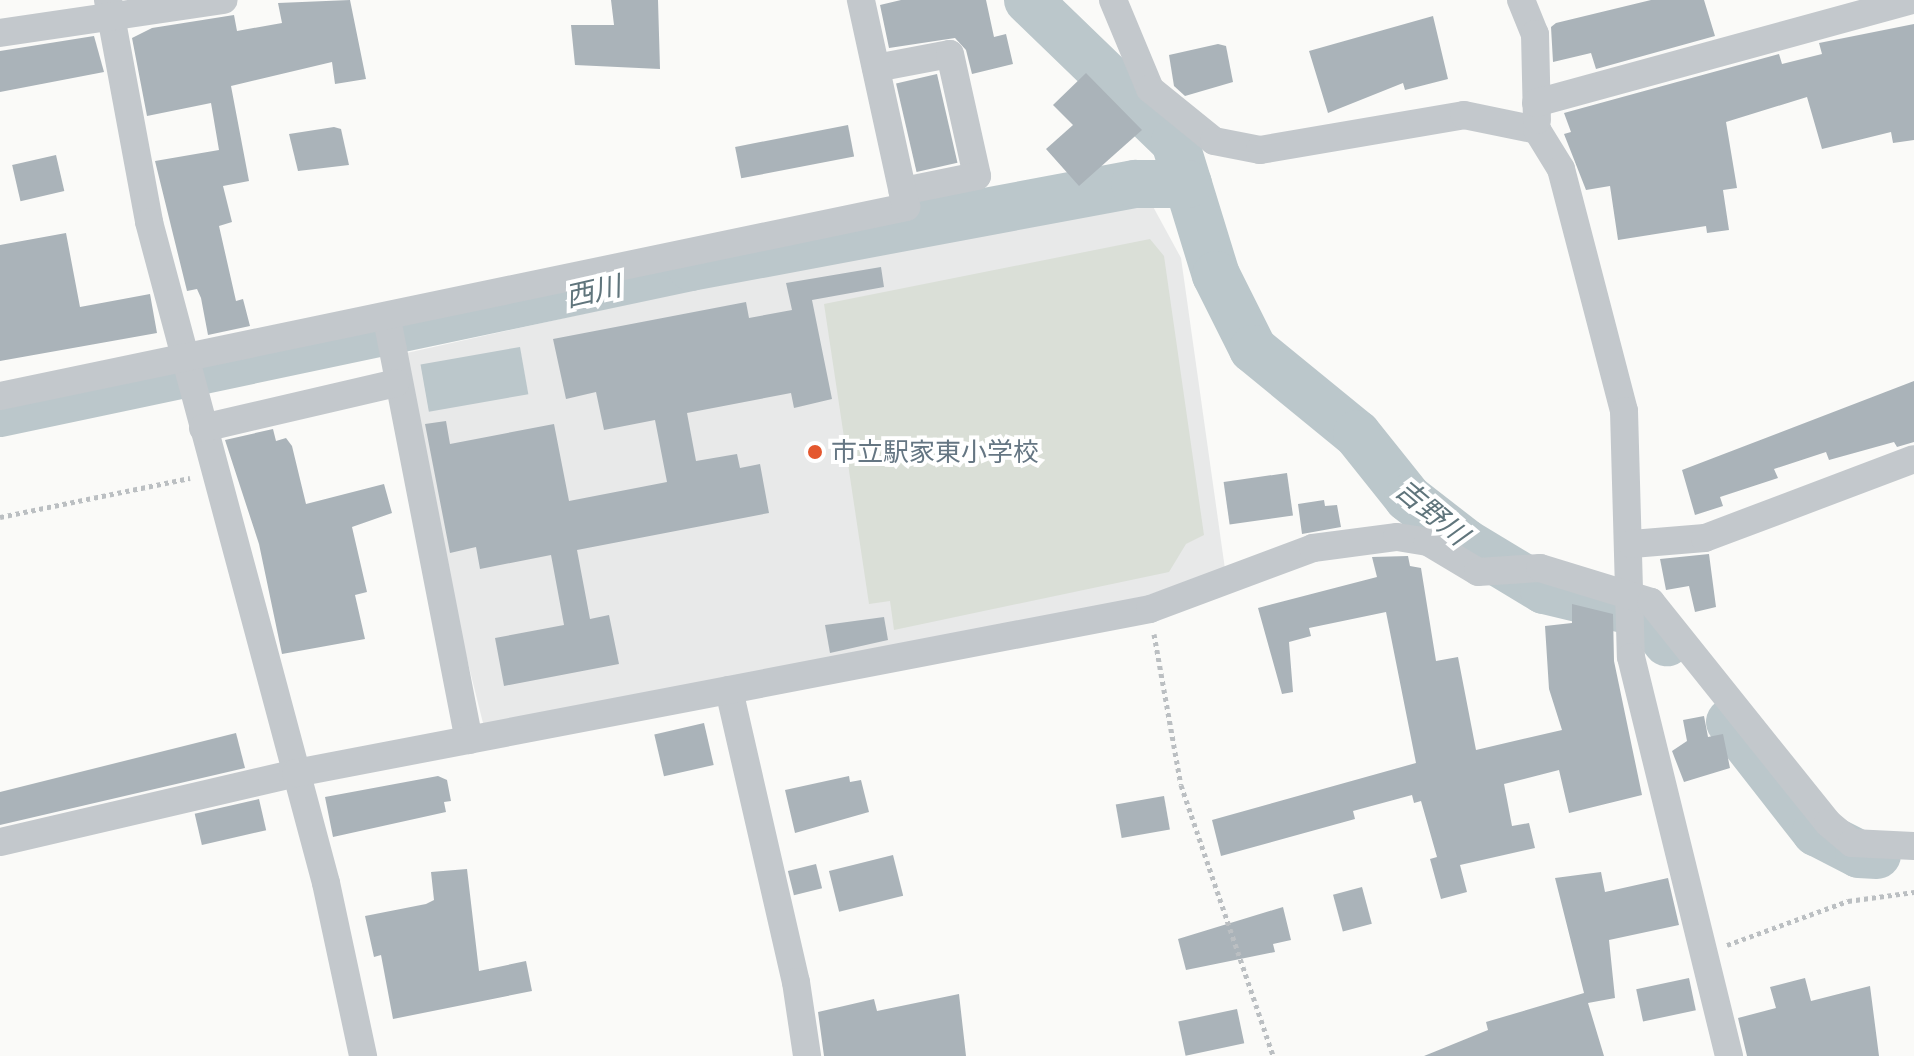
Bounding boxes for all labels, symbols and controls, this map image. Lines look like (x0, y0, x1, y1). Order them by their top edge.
water label: 西川 (562, 268, 624, 314)
place label: 市立駅家東小学校 (831, 436, 1039, 468)
marker: 市立駅家東小学校 (806, 443, 824, 461)
water label: 吉野川 (1389, 472, 1475, 552)

